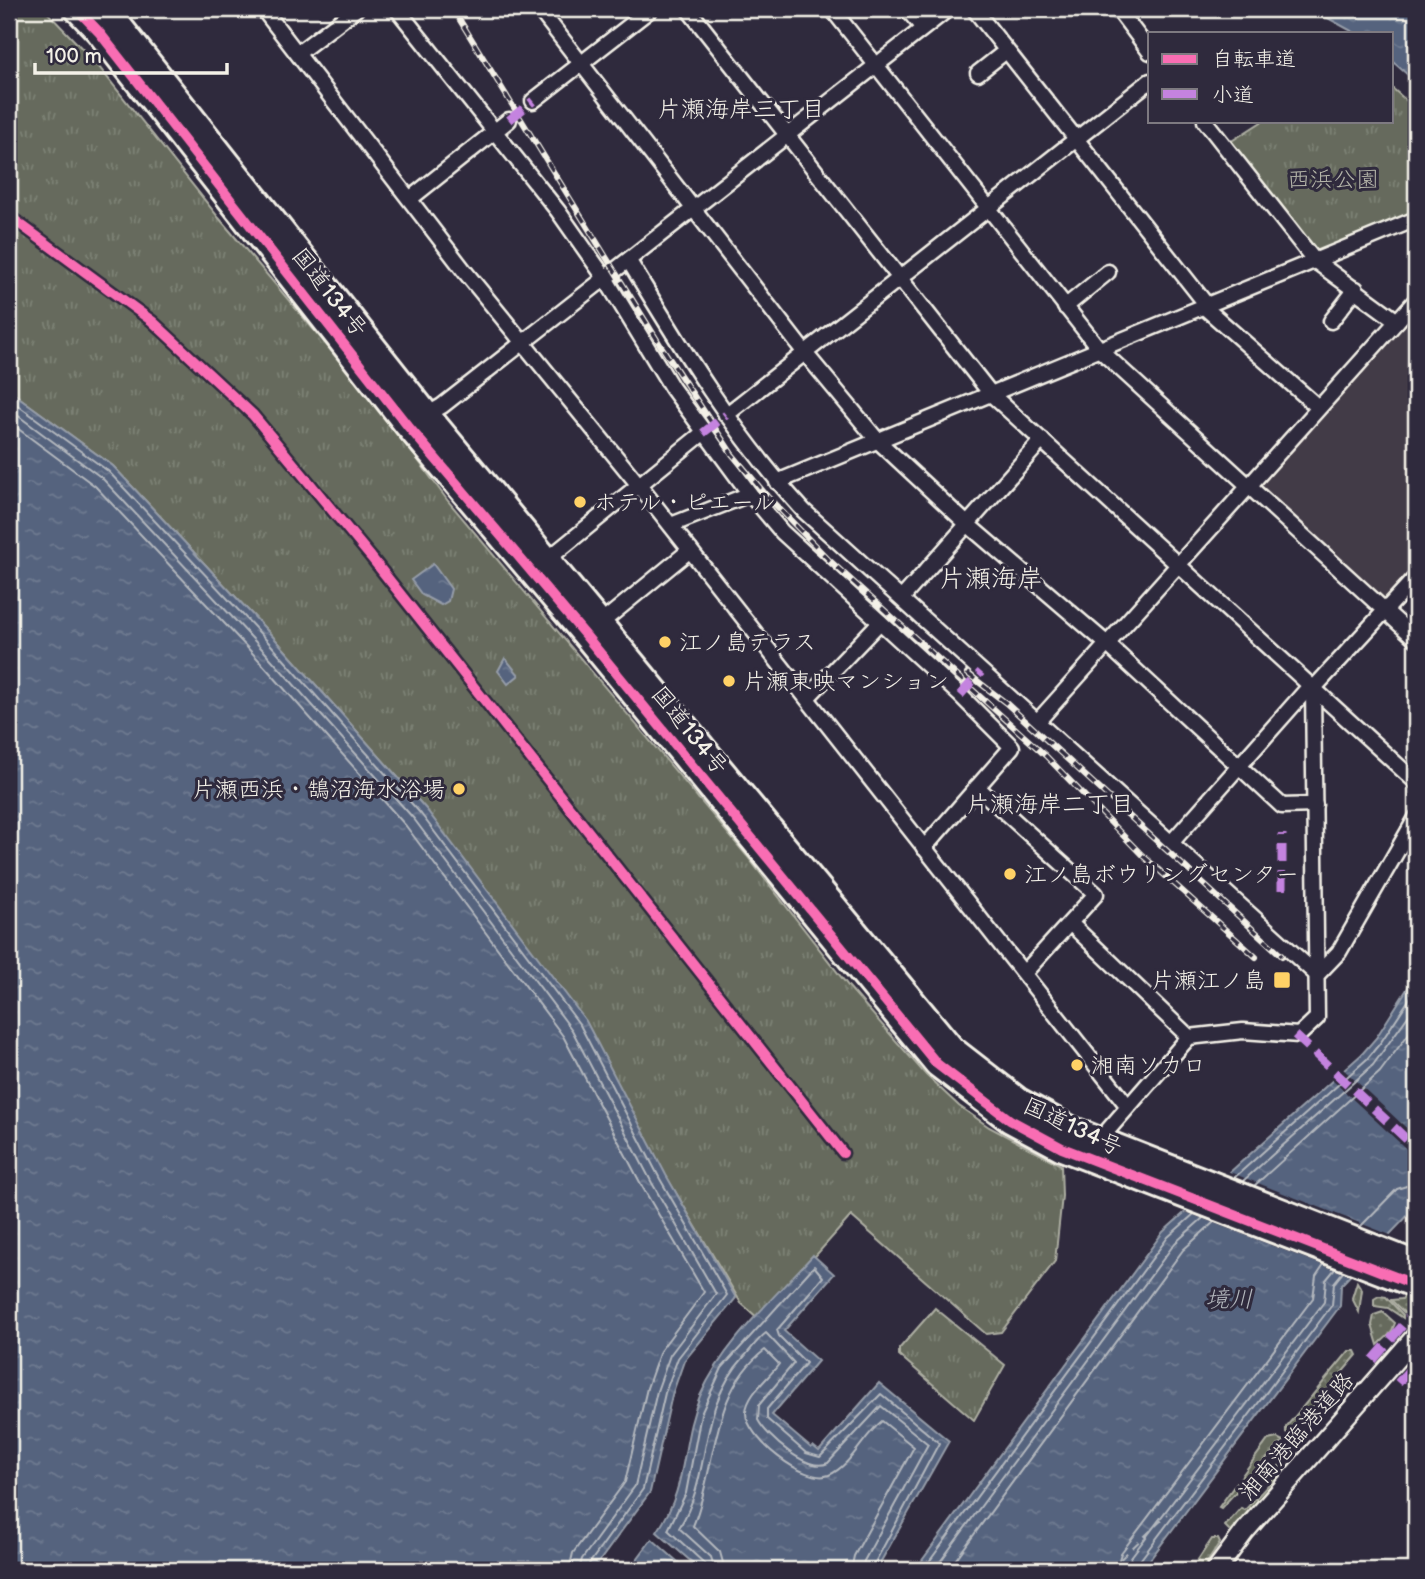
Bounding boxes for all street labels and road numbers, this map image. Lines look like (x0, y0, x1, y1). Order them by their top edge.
street label: 国道134号 (286, 242, 373, 343)
street label: 国道134号 (645, 681, 733, 781)
street label: 国道134号 (1019, 1092, 1127, 1162)
street label: 湘南港臨港道路 (1233, 1367, 1360, 1507)

